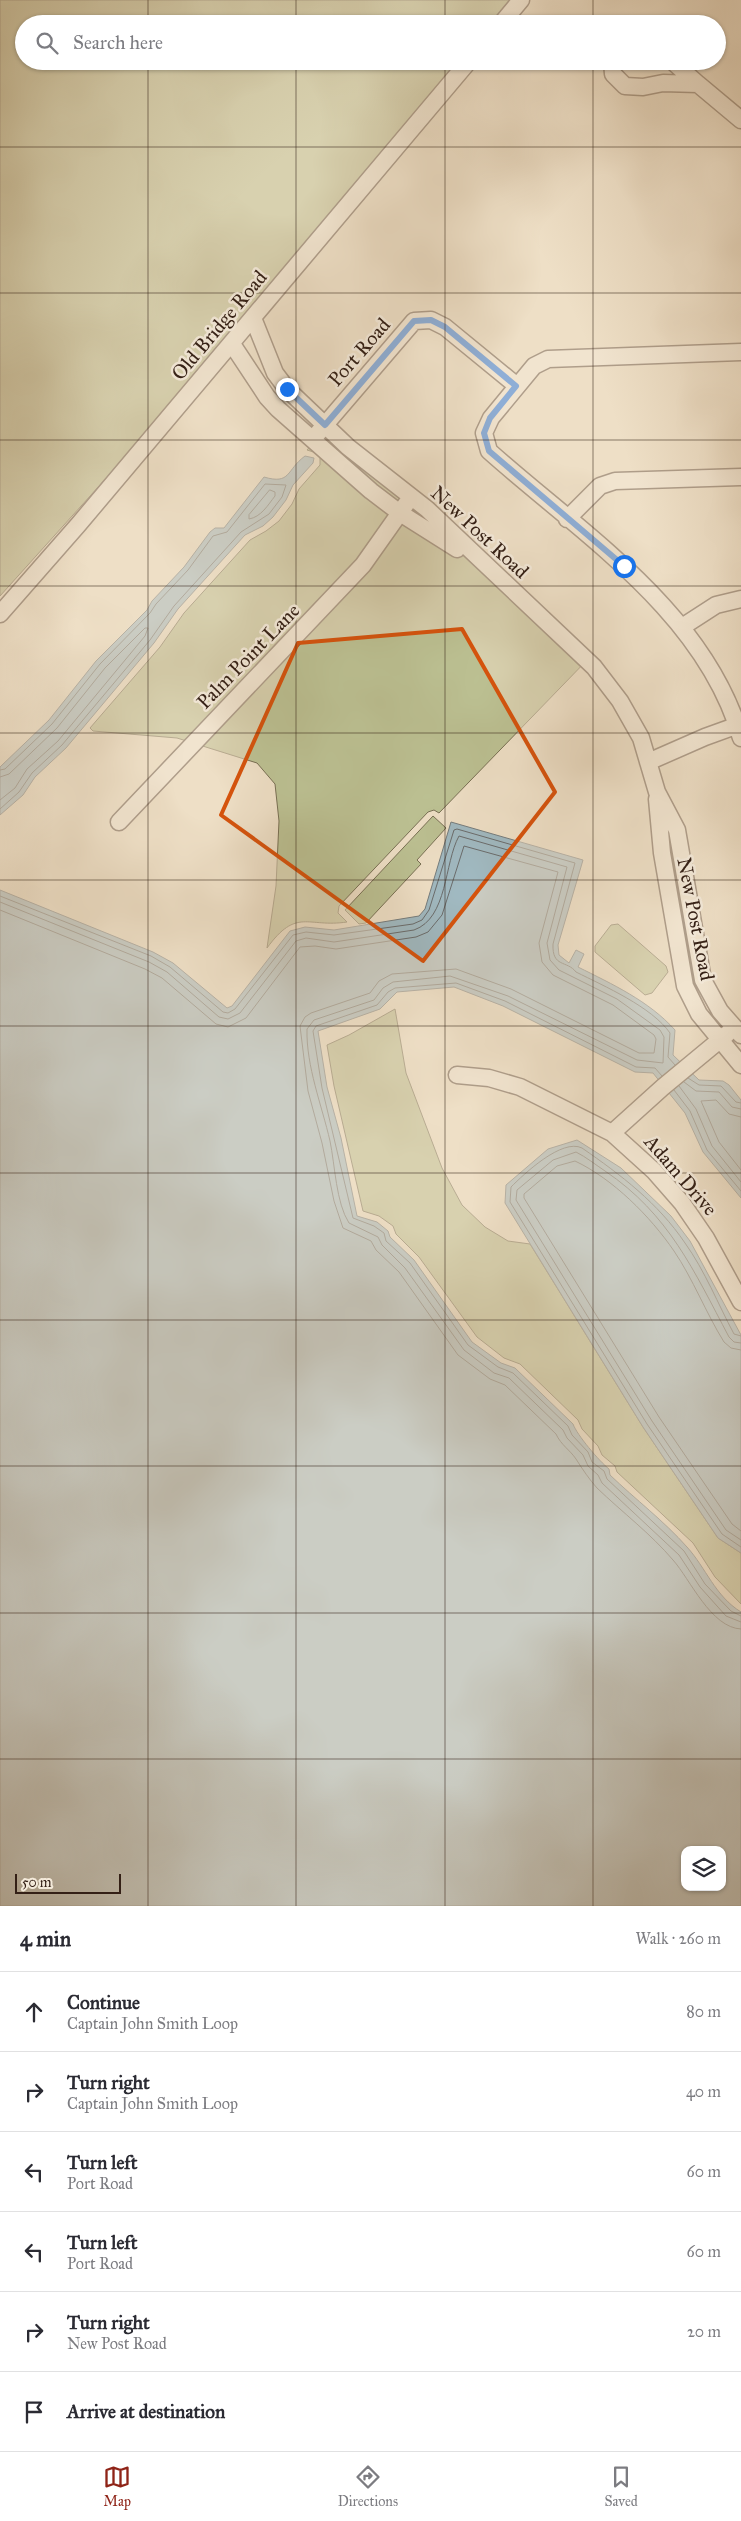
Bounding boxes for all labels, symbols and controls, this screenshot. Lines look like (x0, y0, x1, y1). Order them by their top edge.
search box (15, 15, 726, 70)
icon: search (33, 29, 61, 57)
text: Search here (73, 31, 163, 54)
street label: Old Bridge Road (166, 265, 273, 385)
street label: Port Road (323, 313, 395, 391)
route end (276, 378, 299, 401)
street label: New Post Road (426, 481, 534, 583)
route start (613, 555, 636, 578)
street label: Palm Point Lane (192, 598, 304, 714)
street label: New Post Road (672, 855, 720, 983)
street label: Adam Drive (639, 1129, 723, 1220)
map controls (681, 1846, 726, 1891)
button: layers (681, 1846, 726, 1891)
scale bar (15, 1871, 121, 1894)
text: 50 m (22, 1874, 51, 1891)
text: 4 min (20, 1926, 71, 1952)
text: Walk · 260 m (635, 1929, 721, 1948)
text: Continue (67, 1991, 140, 2014)
icon: ahead (20, 1998, 48, 2026)
text: 80 m (686, 2002, 721, 2021)
text: Captain John Smith Loop (67, 2014, 238, 2033)
text: Turn right (67, 2071, 150, 2094)
icon: right (20, 2078, 48, 2106)
text: 40 m (686, 2082, 721, 2101)
text: Captain John Smith Loop (67, 2094, 238, 2113)
text: Turn left (67, 2151, 137, 2174)
icon: left (20, 2158, 48, 2186)
text: 60 m (687, 2162, 721, 2181)
text: Port Road (67, 2174, 133, 2193)
text: Turn left (67, 2231, 137, 2254)
icon: left (20, 2238, 48, 2266)
text: 60 m (687, 2242, 721, 2261)
text: Port Road (67, 2254, 133, 2273)
text: Turn right (67, 2311, 150, 2334)
icon: right (20, 2318, 48, 2346)
text: 20 m (687, 2322, 721, 2341)
text: New Post Road (67, 2334, 167, 2353)
icon: arrive (20, 2398, 48, 2426)
text: Arrive at destination (67, 2400, 225, 2423)
tab: Map (103, 2463, 131, 2510)
tab: Directions (338, 2463, 398, 2510)
tab: Saved (605, 2463, 638, 2510)

